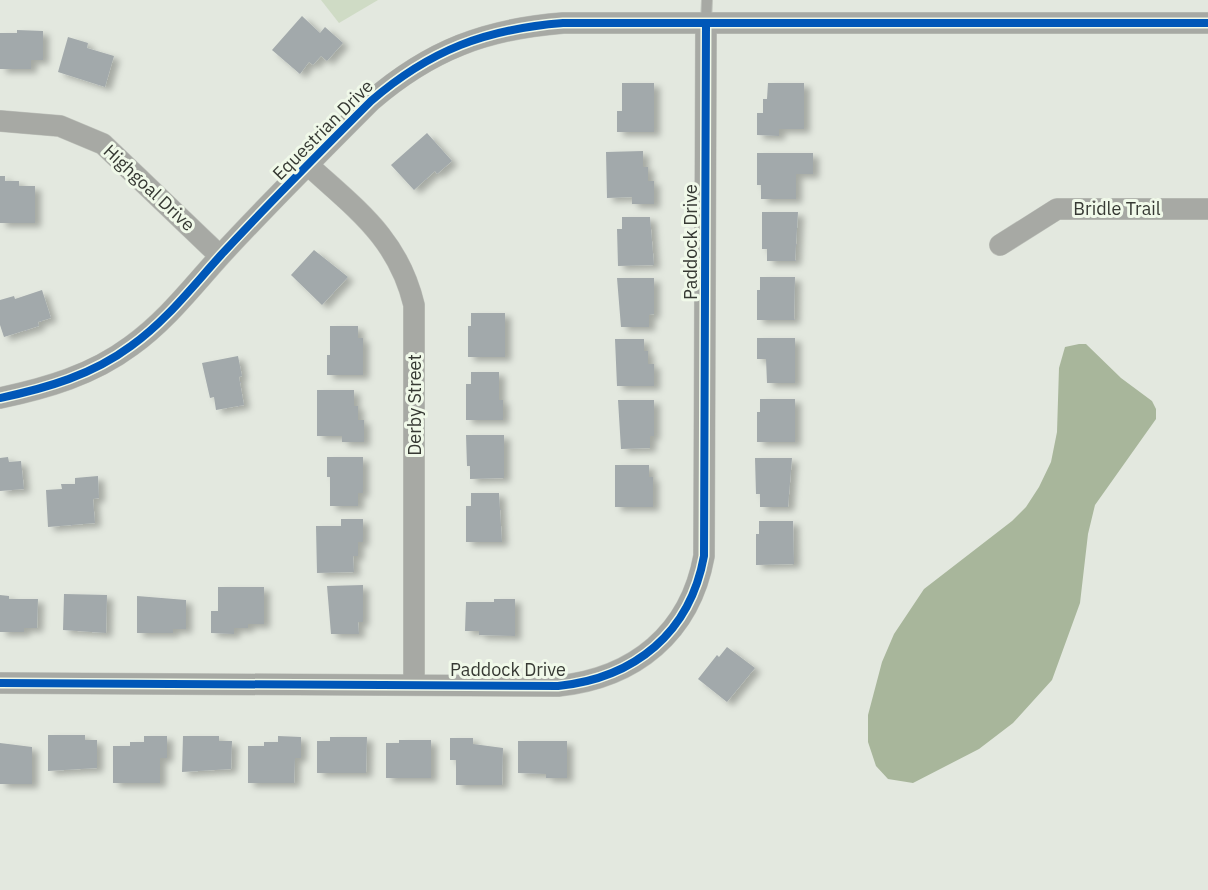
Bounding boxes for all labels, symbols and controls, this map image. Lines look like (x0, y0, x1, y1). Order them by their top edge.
street label: Equestrian Drive (268, 74, 378, 185)
street label: Highgoal Drive (99, 139, 200, 236)
street label: Paddock Drive (679, 184, 702, 300)
street label: Bridle Trail (1073, 197, 1161, 220)
street label: Derby Street (403, 354, 426, 456)
street label: Paddock Drive (450, 658, 566, 681)

